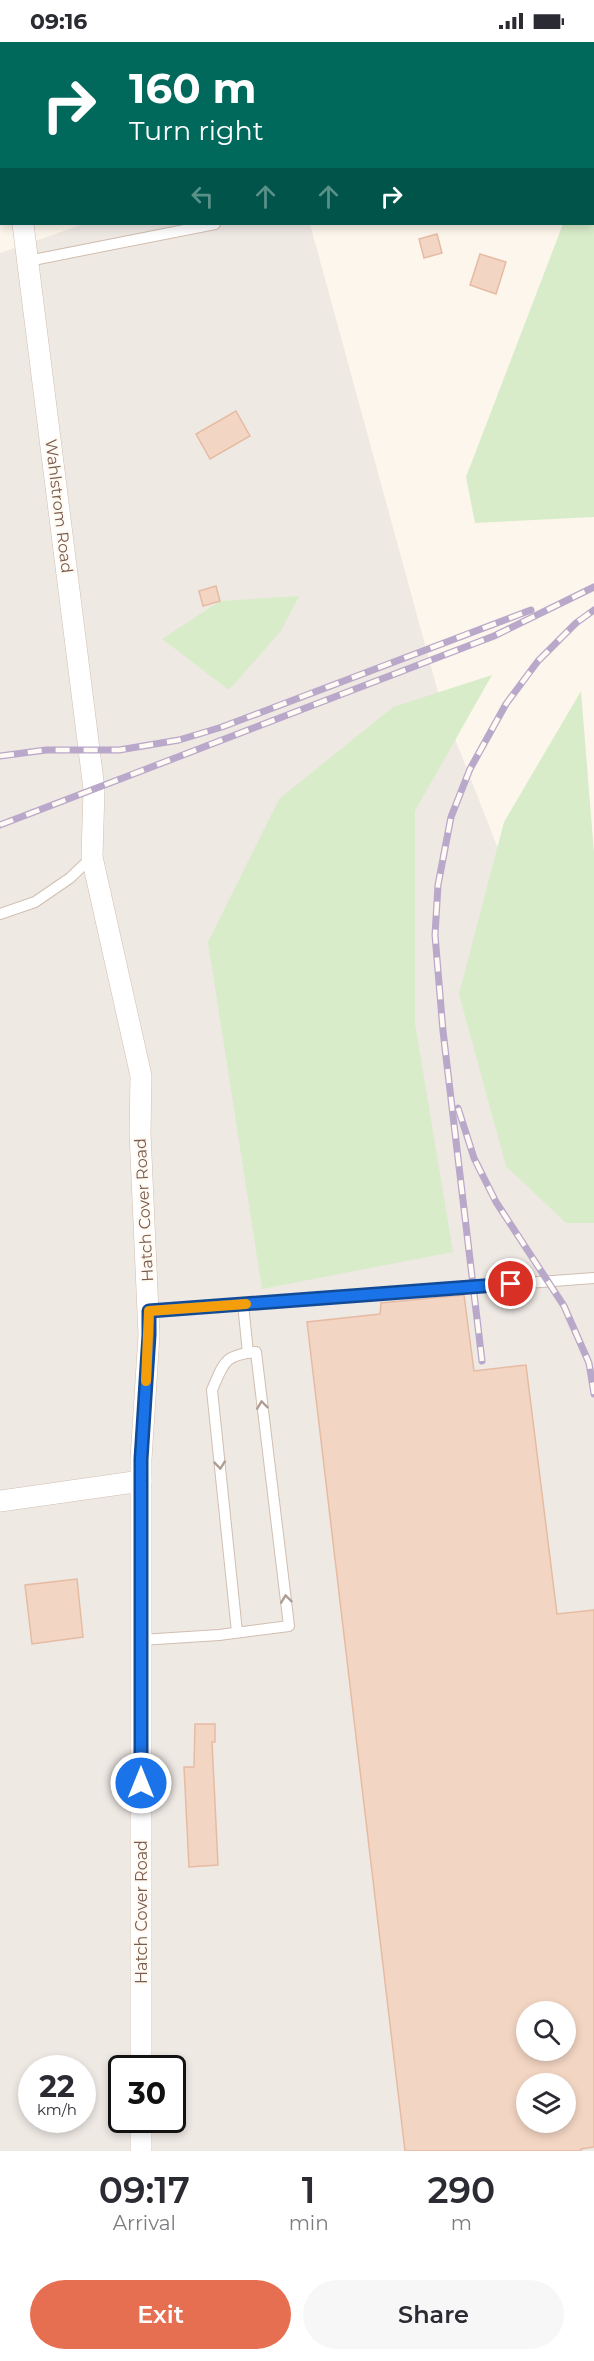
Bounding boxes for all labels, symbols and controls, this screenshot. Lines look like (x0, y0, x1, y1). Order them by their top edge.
text: 09:16 (30, 8, 87, 35)
text: 160 m (129, 62, 257, 114)
icon: right (30, 66, 108, 144)
text: Turn right (129, 114, 264, 147)
icon: left (186, 180, 219, 213)
icon: ahead (249, 180, 282, 213)
icon: ahead (312, 180, 345, 213)
icon: right (375, 180, 408, 213)
street label: Wahlstrom Road (41, 438, 77, 574)
street label: Hatch Cover Road (131, 1138, 157, 1282)
pin (485, 1258, 536, 1309)
icon: arrive (494, 1267, 527, 1300)
one-way arrow (257, 1401, 269, 1410)
one-way arrow (213, 1461, 225, 1470)
one-way arrow (280, 1594, 293, 1603)
position arrow (109, 1751, 173, 1815)
street label: Hatch Cover Road (132, 1840, 151, 1984)
map controls (516, 2001, 576, 2133)
button: search (516, 2001, 576, 2061)
speed limit sign: 30 (108, 2055, 186, 2133)
text: 22 (39, 2068, 75, 2105)
button: layers (516, 2073, 576, 2133)
text: km/h (37, 2100, 77, 2119)
text: 09:17 (99, 2168, 190, 2212)
text: 1 (302, 2168, 316, 2212)
text: 290 (427, 2168, 495, 2212)
text: Arrival (113, 2211, 176, 2235)
text: min (289, 2211, 329, 2235)
text: m (451, 2211, 472, 2235)
button: Exit (30, 2280, 291, 2349)
button: Share (303, 2280, 564, 2349)

